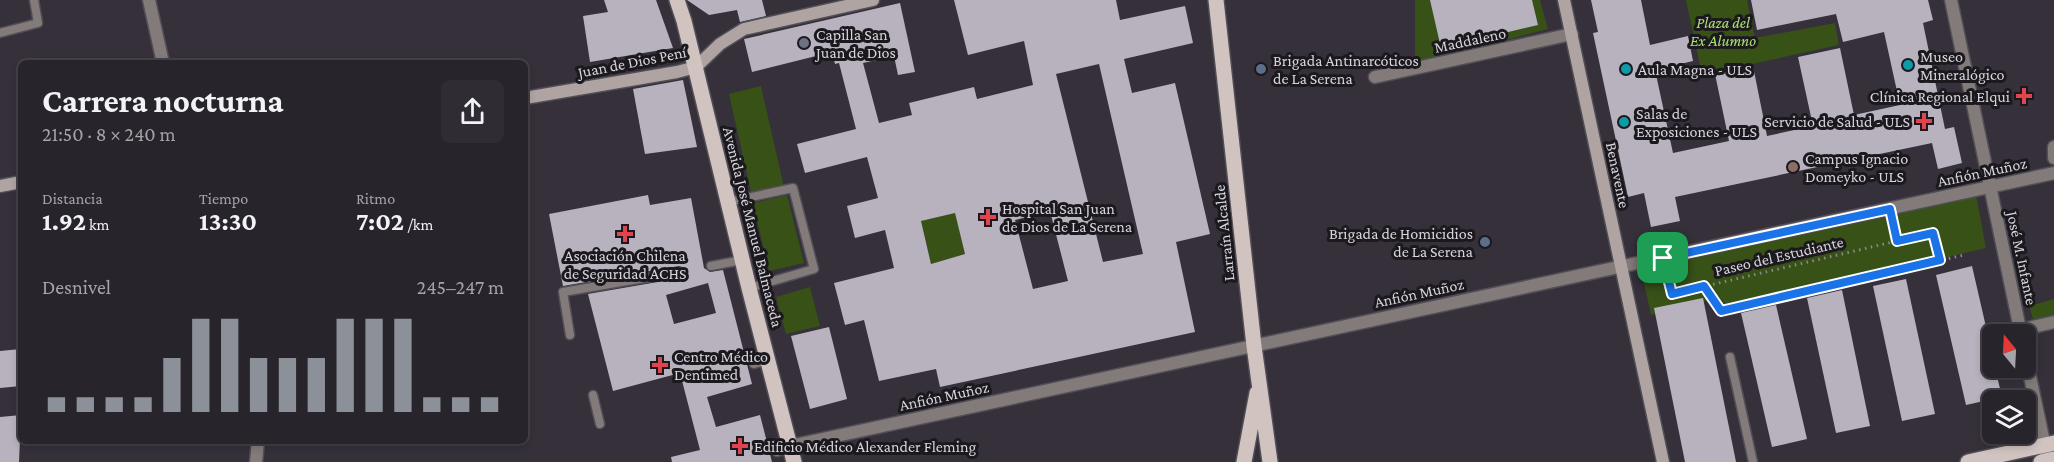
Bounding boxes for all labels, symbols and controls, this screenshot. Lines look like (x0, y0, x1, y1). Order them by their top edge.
park label: Plaza del Ex Alumno (1690, 14, 1756, 49)
street label: Maddaleno (1433, 24, 1507, 56)
place label: Capilla San Juan de Dios (814, 26, 896, 62)
marker: Capilla San Juan de Dios (797, 36, 811, 50)
street label: Juan de Dios Pení (574, 43, 689, 82)
place label: Museo Mineralógico (1920, 48, 2005, 84)
place label: Brigada Antinarcóticos de La Serena (1273, 52, 1419, 87)
marker: Museo Mineralógico (1901, 58, 1915, 72)
place label: Aula Magna - ULS (1638, 61, 1752, 79)
marker: Brigada Antinarcóticos de La Serena (1254, 62, 1268, 76)
marker: Aula Magna - ULS (1619, 62, 1633, 76)
button: share (441, 80, 504, 143)
text: Carrera nocturna (42, 82, 284, 119)
marker: Clínica Regional Elqui (2015, 87, 2033, 105)
place label: Clínica Regional Elqui (1870, 88, 2010, 106)
place label: Salas de Exposiciones - ULS (1636, 105, 1757, 141)
marker: Servicio de Salud - ULS (1915, 112, 1933, 130)
place label: Servicio de Salud - ULS (1764, 113, 1910, 130)
marker: Salas de Exposiciones - ULS (1617, 115, 1631, 129)
text: 21:50 · 8 × 240 m (42, 123, 175, 145)
street label: Avenida José Manuel Balmaceda (719, 125, 786, 330)
street label: Benavente (1603, 141, 1633, 209)
place label: Campus Ignacio Domeyko - ULS (1805, 150, 1908, 186)
street label: Anfión Muñoz (1936, 154, 2028, 190)
marker: Campus Ignacio Domeyko - ULS (1786, 160, 1800, 174)
street label: Larraín Alcalde (1210, 184, 1238, 282)
text: Distancia (42, 190, 103, 207)
text: Tiempo (199, 190, 248, 207)
text: Ritmo (356, 190, 395, 207)
place label: Hospital San Juan de Dios de La Serena (1002, 200, 1133, 235)
text: 1.92 (42, 207, 86, 236)
text: 13:30 (199, 207, 257, 236)
text: 7:02 (356, 207, 404, 236)
marker: Hospital San Juan de Dios de La Serena (979, 208, 997, 226)
street label: José M. Infante (2002, 208, 2040, 307)
text: km (86, 216, 109, 233)
text: /km (404, 216, 433, 233)
marker: Asociación Chilena de Seguridad ACHS (616, 225, 634, 243)
place label: Brigada de Homicidios de La Serena (1329, 225, 1474, 260)
pin (1637, 232, 1688, 283)
street label: Paseo del Estudiante (1713, 233, 1845, 279)
marker: Brigada de Homicidios de La Serena (1478, 235, 1492, 249)
icon: arrive (1646, 241, 1679, 274)
place label: Asociación Chilena de Seguridad ACHS (564, 247, 686, 283)
street label: Anfión Muñoz (1373, 275, 1465, 311)
text: Desnivel (42, 276, 111, 298)
text: 245–247 m (417, 276, 504, 298)
north arrow (1982, 324, 2036, 378)
map controls (1982, 324, 2036, 444)
place label: Centro Médico Dentimed (674, 348, 768, 383)
marker: Centro Médico Dentimed (651, 356, 669, 374)
street label: Anfión Muñoz (898, 378, 990, 414)
button: layers (1982, 390, 2036, 444)
marker: Edificio Médico Alexander Fleming (731, 437, 749, 455)
place label: Edificio Médico Alexander Fleming (754, 438, 977, 456)

